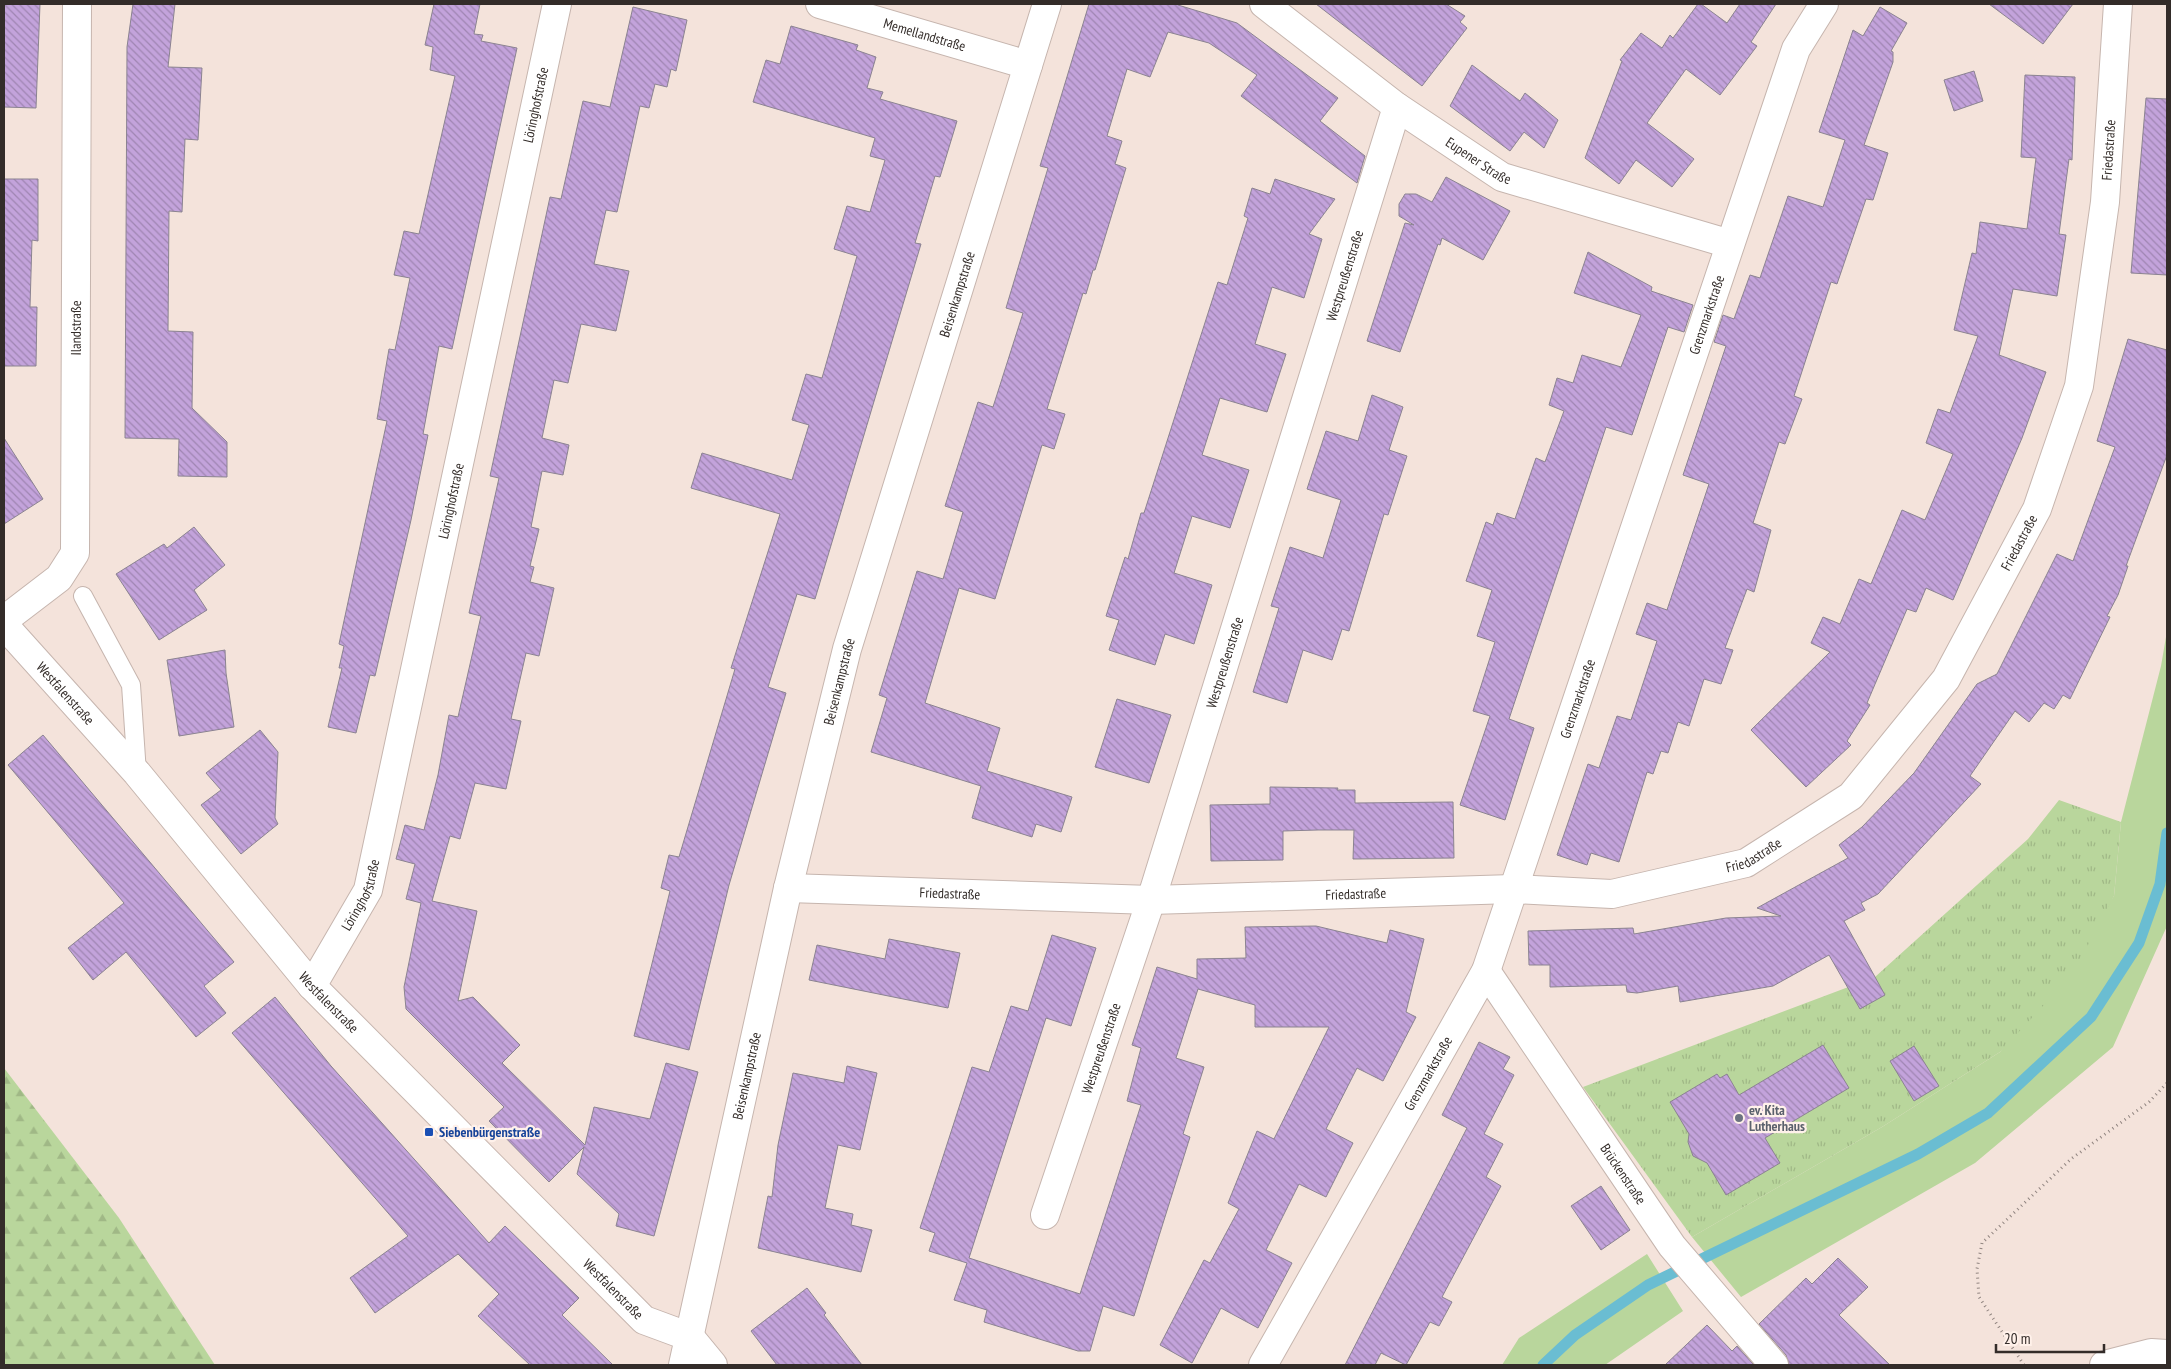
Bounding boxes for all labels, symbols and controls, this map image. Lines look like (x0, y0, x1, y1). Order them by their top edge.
street label: Memellandstraße (881, 14, 968, 55)
street label: Löringhofstraße (519, 65, 552, 144)
street label: Friedastraße (2097, 119, 2119, 181)
street label: Eupener Straße (1442, 133, 1513, 188)
street label: Westpreußenstraße (1322, 228, 1367, 324)
street label: Beisenkampstraße (935, 249, 979, 339)
street label: Grenzmarkstraße (1685, 273, 1728, 357)
street label: Ilandstraße (67, 300, 85, 355)
street label: Löringhofstraße (434, 461, 468, 540)
street label: Friedastraße (1997, 511, 2041, 574)
street label: Westpreußenstraße (1202, 614, 1247, 710)
street label: Beisenkampstraße (820, 636, 859, 727)
street label: Grenzmarkstraße (1556, 657, 1599, 741)
street label: Westfalenstraße (33, 658, 99, 729)
street label: Friedastraße (1724, 834, 1785, 876)
street label: Löringhofstraße (337, 857, 383, 934)
street label: Friedastraße (919, 883, 981, 903)
street label: Friedastraße (1325, 884, 1387, 904)
street label: Westfalenstraße (295, 968, 363, 1037)
street label: Westpreußenstraße (1078, 1000, 1125, 1096)
street label: Beisenkampstraße (728, 1030, 765, 1121)
street label: Grenzmarkstraße (1400, 1033, 1456, 1114)
place label: ev. Kita Lutherhaus (1749, 1101, 1805, 1135)
marker: ev. Kita Lutherhaus (1733, 1112, 1745, 1124)
place label: Siebenbürgenstraße (439, 1123, 540, 1141)
marker: Siebenbürgenstraße (423, 1126, 435, 1138)
street label: Brückenstraße (1596, 1140, 1650, 1208)
street label: Westfalenstraße (579, 1255, 647, 1323)
scale bar (1996, 1322, 2104, 1354)
text: 20 m (2004, 1329, 2030, 1348)

